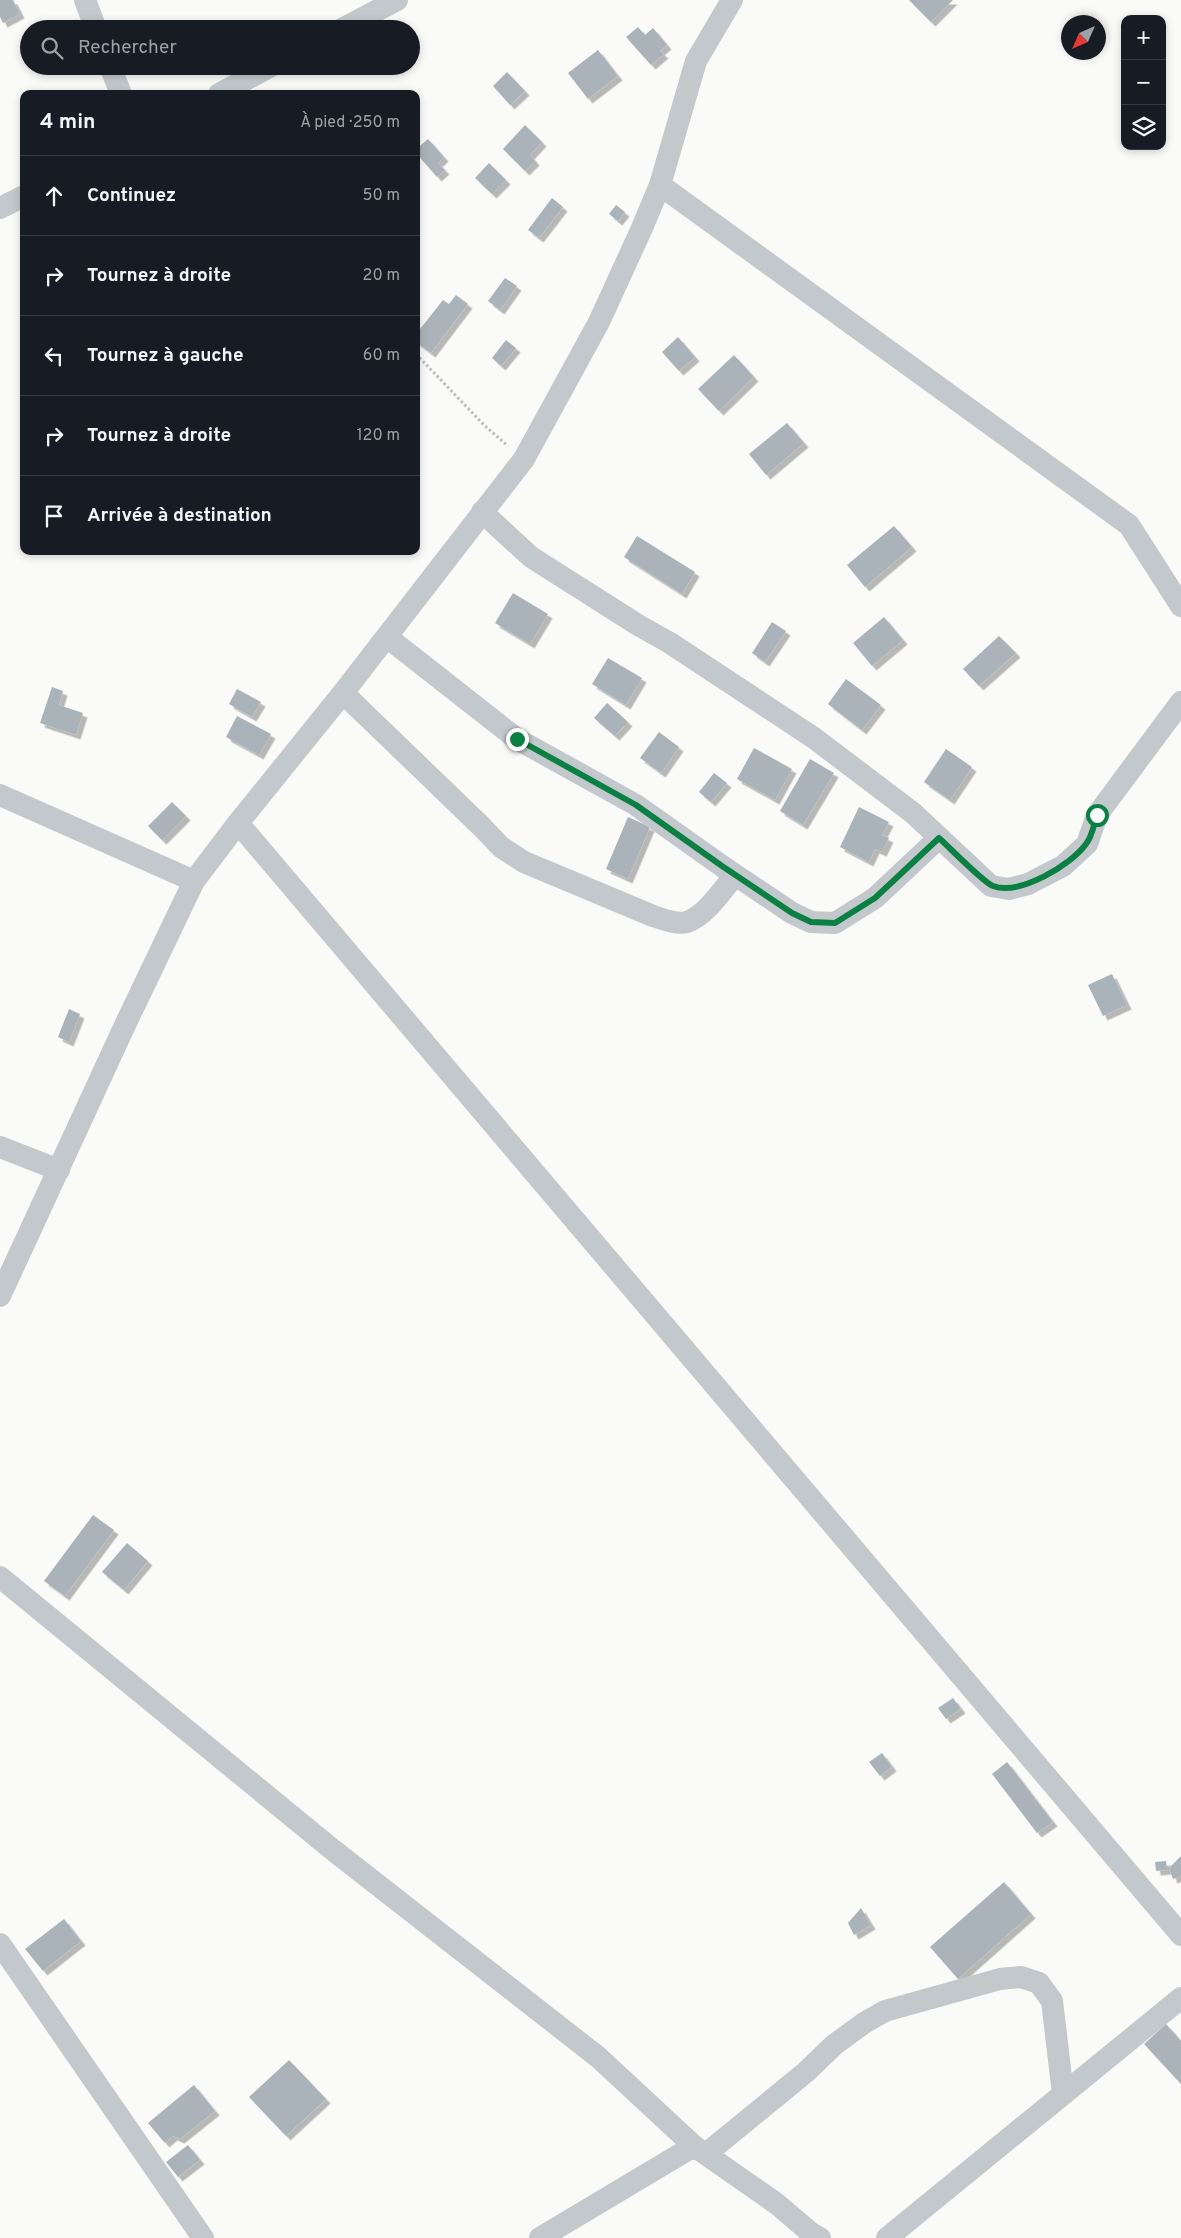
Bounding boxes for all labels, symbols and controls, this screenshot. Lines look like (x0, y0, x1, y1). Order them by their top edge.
north arrow (1061, 15, 1106, 60)
map controls (1121, 15, 1166, 150)
button: + (1121, 15, 1166, 60)
search box (20, 20, 420, 75)
icon: search (38, 34, 66, 62)
text: Rechercher (78, 36, 177, 60)
button: − (1121, 60, 1166, 105)
button: layers (1121, 105, 1166, 150)
text: 4 min (40, 109, 96, 136)
text: À pied · 250 m (300, 113, 400, 133)
icon: ahead (40, 182, 68, 210)
text: Continuez (87, 184, 176, 208)
text: 50 m (363, 186, 400, 206)
icon: right (40, 262, 68, 290)
text: Tournez à droite (87, 264, 231, 288)
text: 20 m (363, 266, 400, 286)
icon: left (40, 342, 68, 370)
text: Tournez à gauche (87, 344, 244, 368)
text: 60 m (363, 346, 400, 366)
icon: right (40, 422, 68, 450)
text: Tournez à droite (87, 424, 231, 448)
text: 120 m (357, 426, 400, 446)
icon: arrive (40, 502, 68, 530)
text: Arrivée à destination (87, 504, 272, 528)
route end (506, 728, 529, 751)
route start (1086, 804, 1109, 827)

